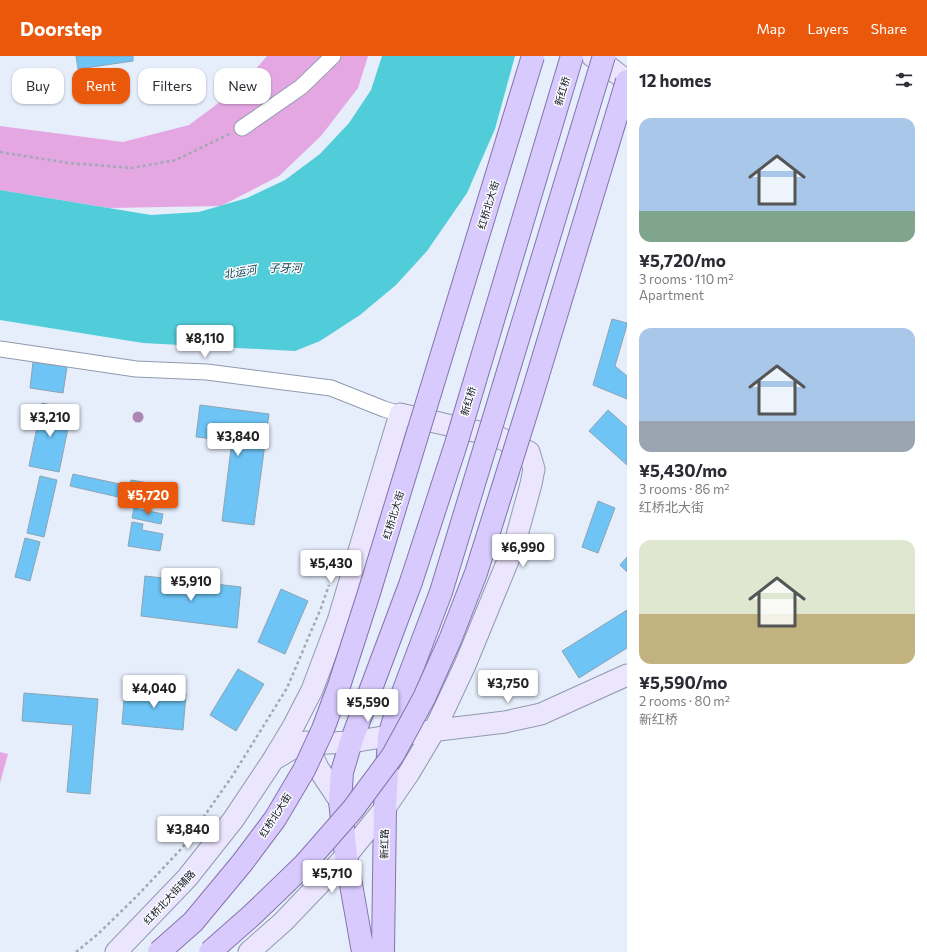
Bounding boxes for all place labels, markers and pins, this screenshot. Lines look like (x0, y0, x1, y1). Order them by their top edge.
pin: ¥8,110 (172, 325, 238, 359)
pin: ¥3,210 (17, 404, 83, 438)
pin: ¥3,840 (205, 423, 271, 457)
pin: ¥5,720 (115, 482, 181, 516)
pin: ¥6,990 (490, 534, 556, 568)
pin: ¥5,430 (298, 550, 364, 584)
pin: ¥5,910 (158, 568, 224, 602)
pin: ¥3,750 (475, 670, 541, 704)
pin: ¥4,040 (121, 675, 187, 709)
pin: ¥5,590 (335, 689, 401, 723)
pin: ¥3,840 (155, 816, 221, 850)
pin: ¥5,710 (299, 860, 365, 894)

